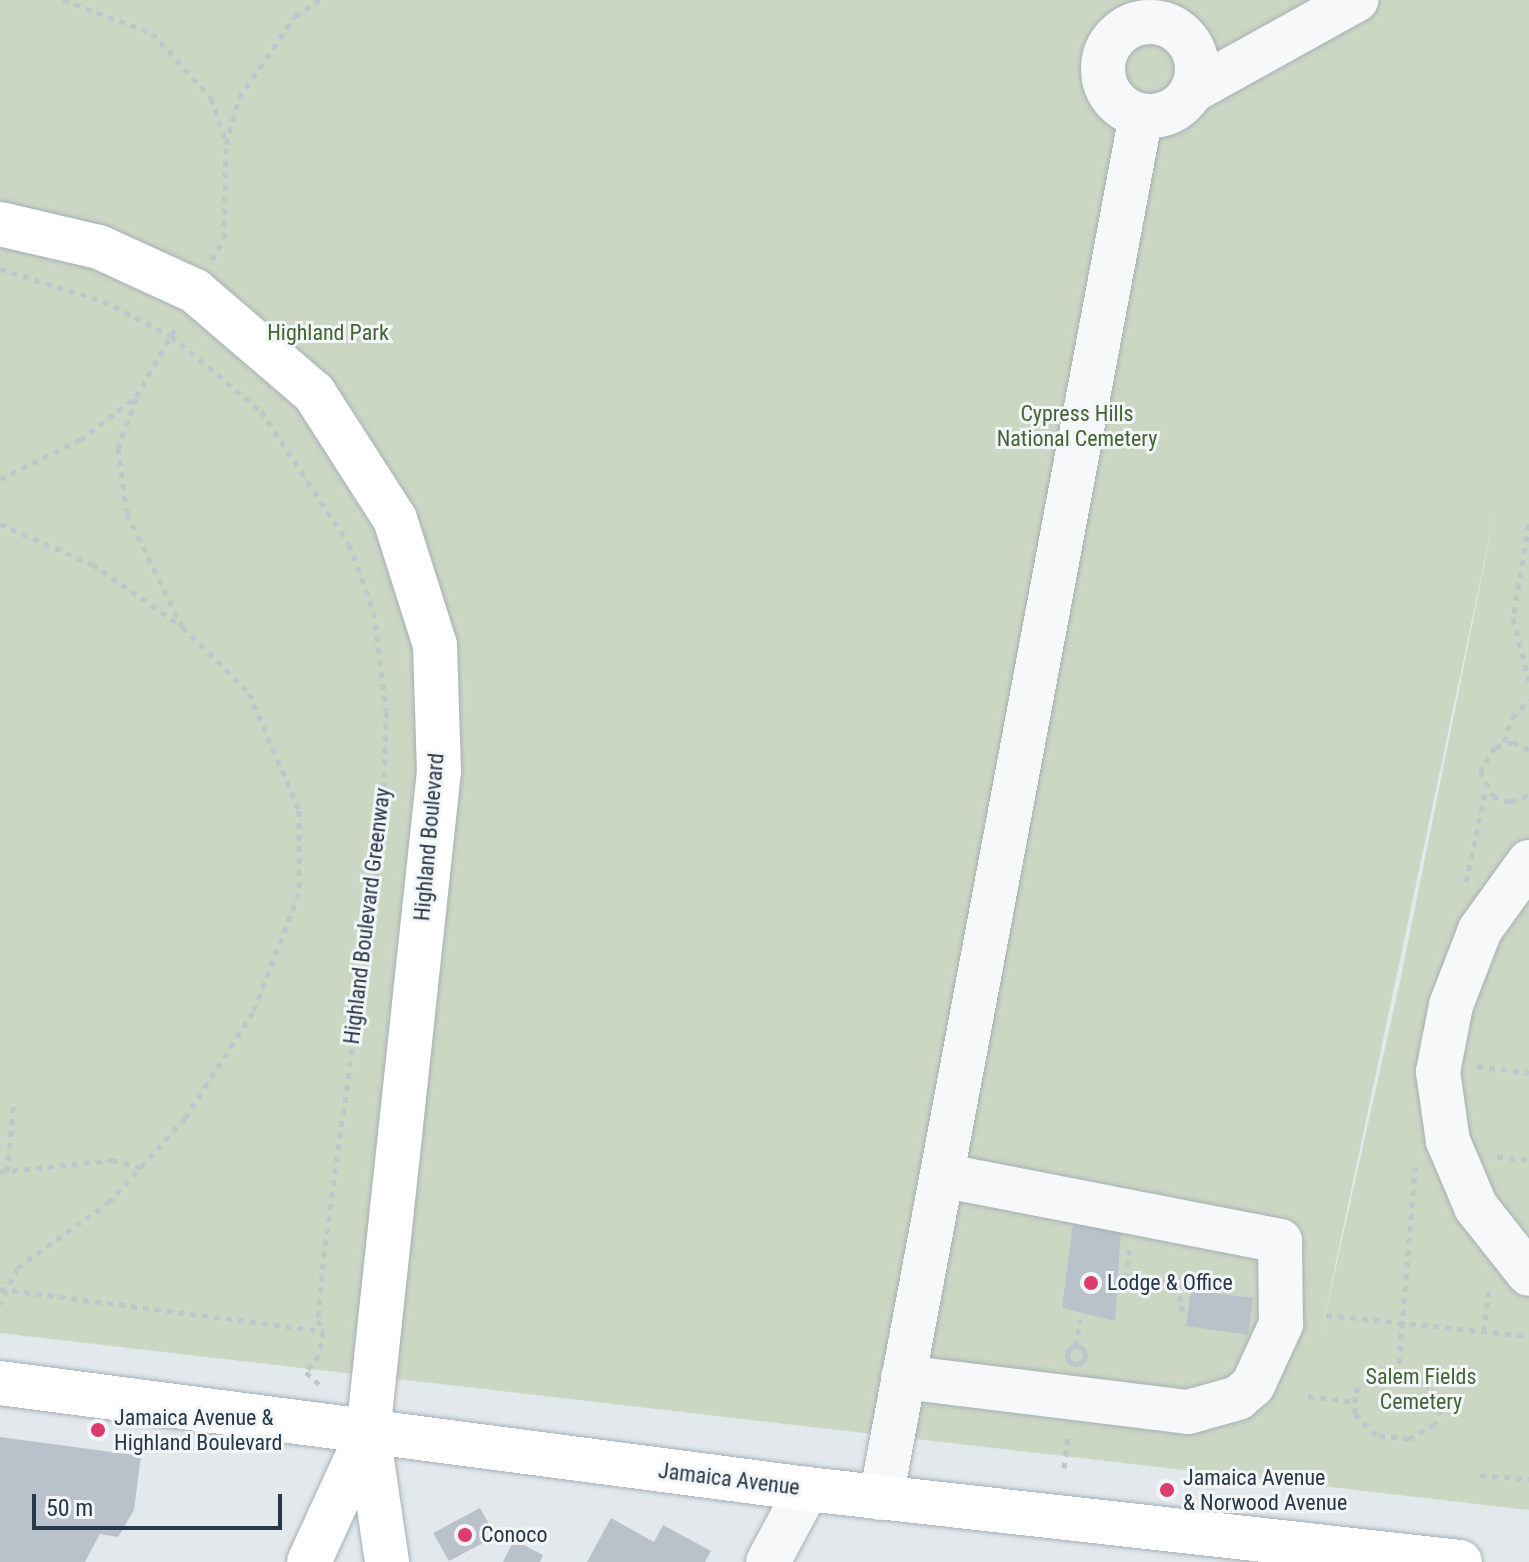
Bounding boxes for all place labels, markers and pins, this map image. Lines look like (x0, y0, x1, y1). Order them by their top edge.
place label: Lodge & Office (1107, 1270, 1233, 1296)
marker: Lodge & Office (1082, 1274, 1100, 1292)
place label: Jamaica Avenue & Highland Boulevard (114, 1404, 282, 1456)
marker: Jamaica Avenue & Highland Boulevard (89, 1421, 107, 1439)
place label: Jamaica Avenue & Norwood Avenue (1183, 1464, 1347, 1516)
marker: Jamaica Avenue & Norwood Avenue (1158, 1481, 1176, 1499)
place label: Conoco (481, 1522, 547, 1548)
marker: Conoco (456, 1526, 474, 1544)

